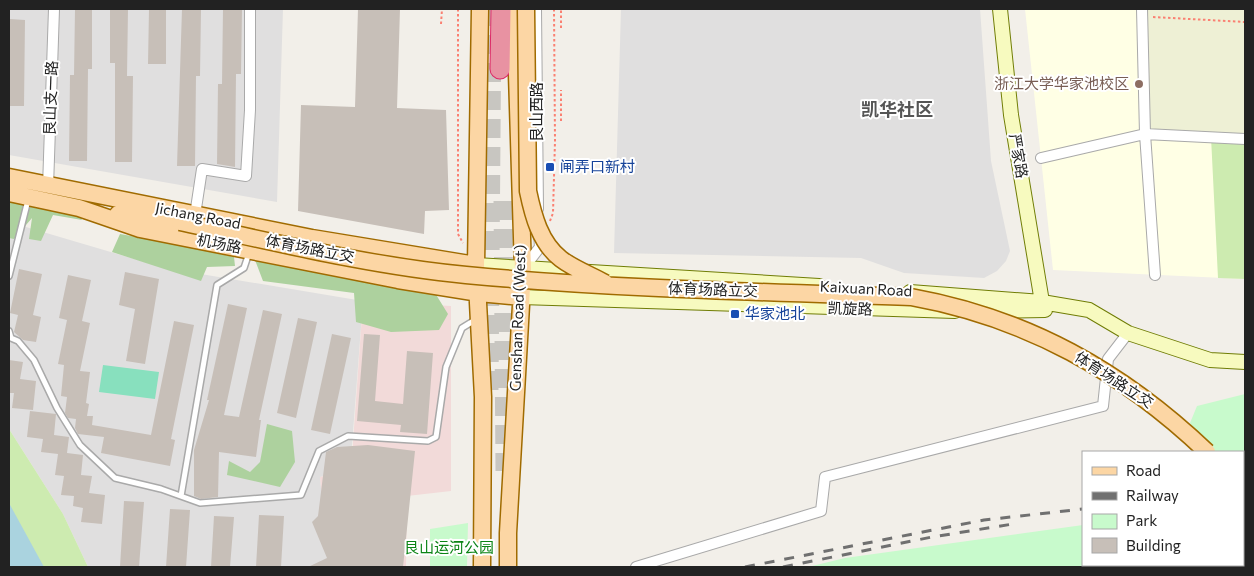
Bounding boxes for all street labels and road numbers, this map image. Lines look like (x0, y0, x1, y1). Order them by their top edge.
street label: 艮山支一路 (40, 60, 60, 136)
street label: 艮山西路 (527, 82, 545, 142)
street label: 严家路 (1006, 132, 1032, 180)
street label: Jichang Road (154, 198, 242, 232)
street label: 机场路 (195, 230, 243, 256)
street label: 体育场路立交 (264, 231, 356, 265)
street label: Genshan Road (West) (505, 244, 529, 392)
street label: Kaixuan Road (819, 277, 913, 299)
street label: 体育场路立交 (668, 278, 758, 300)
street label: 凯旋路 (827, 298, 873, 318)
street label: 体育场路立交 (1072, 347, 1157, 411)

